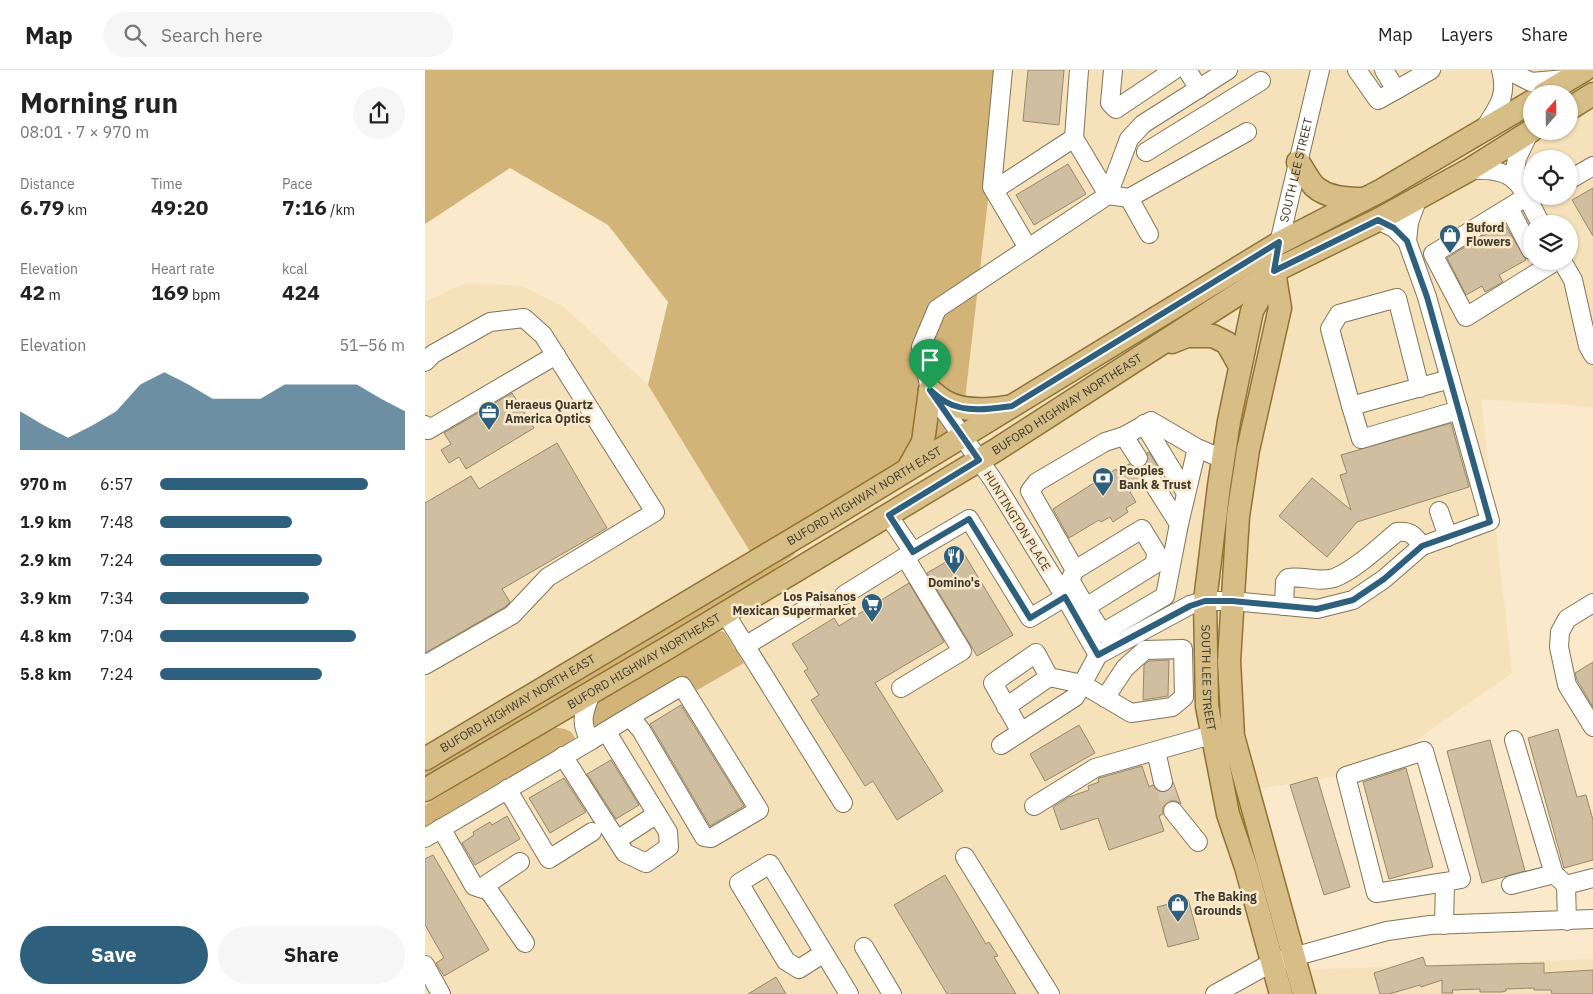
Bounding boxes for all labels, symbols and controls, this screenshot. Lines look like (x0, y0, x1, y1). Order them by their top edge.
search box (103, 12, 453, 57)
text: Map (25, 19, 73, 51)
icon: search (121, 21, 149, 49)
text: Search here (161, 23, 263, 47)
text: Map (1378, 23, 1413, 46)
text: Layers (1441, 23, 1493, 46)
text: Share (1521, 23, 1568, 46)
text: Morning run (20, 84, 178, 121)
north arrow (1523, 85, 1577, 140)
map controls (1523, 85, 1578, 270)
button: share (353, 87, 405, 139)
street label: SOUTH LEE STREET (1276, 116, 1315, 224)
text: 08:01 · 7 × 970 m (20, 122, 149, 142)
button: locate (1523, 150, 1578, 205)
text: Distance (20, 175, 75, 193)
text: Time (151, 175, 182, 193)
text: Pace (282, 175, 312, 193)
text: 6.79 (20, 193, 64, 221)
text: 49:20 (151, 193, 208, 221)
text: 7:16 (282, 193, 327, 221)
text: km (64, 201, 87, 219)
text: /km (327, 201, 355, 219)
button: layers (1523, 215, 1578, 270)
place label: Buford Flowers (1466, 220, 1511, 249)
shop icon: Buford Flowers (1438, 223, 1462, 254)
text: Elevation (20, 260, 78, 278)
text: Heart rate (151, 260, 215, 278)
text: kcal (282, 260, 307, 278)
text: 42 (20, 278, 45, 306)
text: 169 (151, 278, 189, 306)
text: 424 (282, 278, 320, 306)
text: m (45, 286, 61, 304)
text: bpm (189, 286, 221, 304)
text: Elevation (20, 335, 86, 355)
text: 51–56 m (339, 335, 405, 355)
pin (909, 339, 951, 390)
icon: arrive (916, 346, 944, 374)
street label: BUFORD HIGHWAY NORTHEAST (989, 350, 1145, 458)
place label: Heraeus Quartz America Optics (505, 397, 593, 426)
office icon: Heraeus Quartz America Optics (477, 400, 501, 431)
street label: BUFORD HIGHWAY NORTH EAST (784, 443, 944, 548)
place label: Peoples Bank & Trust (1119, 463, 1192, 492)
bank icon: Peoples Bank & Trust (1091, 466, 1115, 497)
street label: HUNTINGTON PLACE (981, 468, 1054, 573)
text: 970 m (20, 474, 67, 494)
text: 6:57 (100, 474, 133, 494)
text: 1.9 km (20, 512, 71, 532)
text: 7:48 (100, 512, 133, 532)
restaurant icon: Domino's (942, 544, 966, 575)
text: 2.9 km (20, 550, 71, 570)
text: 7:24 (100, 550, 133, 570)
place label: Domino's (928, 575, 980, 590)
text: 3.9 km (20, 588, 71, 608)
text: 7:34 (100, 588, 133, 608)
place label: Los Paisanos Mexican Supermarket (733, 589, 856, 618)
supermarket icon: Los Paisanos Mexican Supermarket (860, 592, 884, 623)
street label: BUFORD HIGHWAY NORTHEAST (564, 610, 723, 712)
street label: SOUTH LEE STREET (1198, 624, 1220, 732)
text: 4.8 km (20, 626, 71, 646)
text: 7:04 (100, 626, 133, 646)
street label: BUFORD HIGHWAY NORTH EAST (437, 651, 598, 755)
text: 5.8 km (20, 664, 71, 684)
text: 7:24 (100, 664, 133, 684)
place label: The Baking Grounds (1194, 889, 1257, 918)
shop icon: The Baking Grounds (1166, 892, 1190, 923)
button: Save (20, 926, 208, 984)
button: Share (218, 926, 405, 984)

